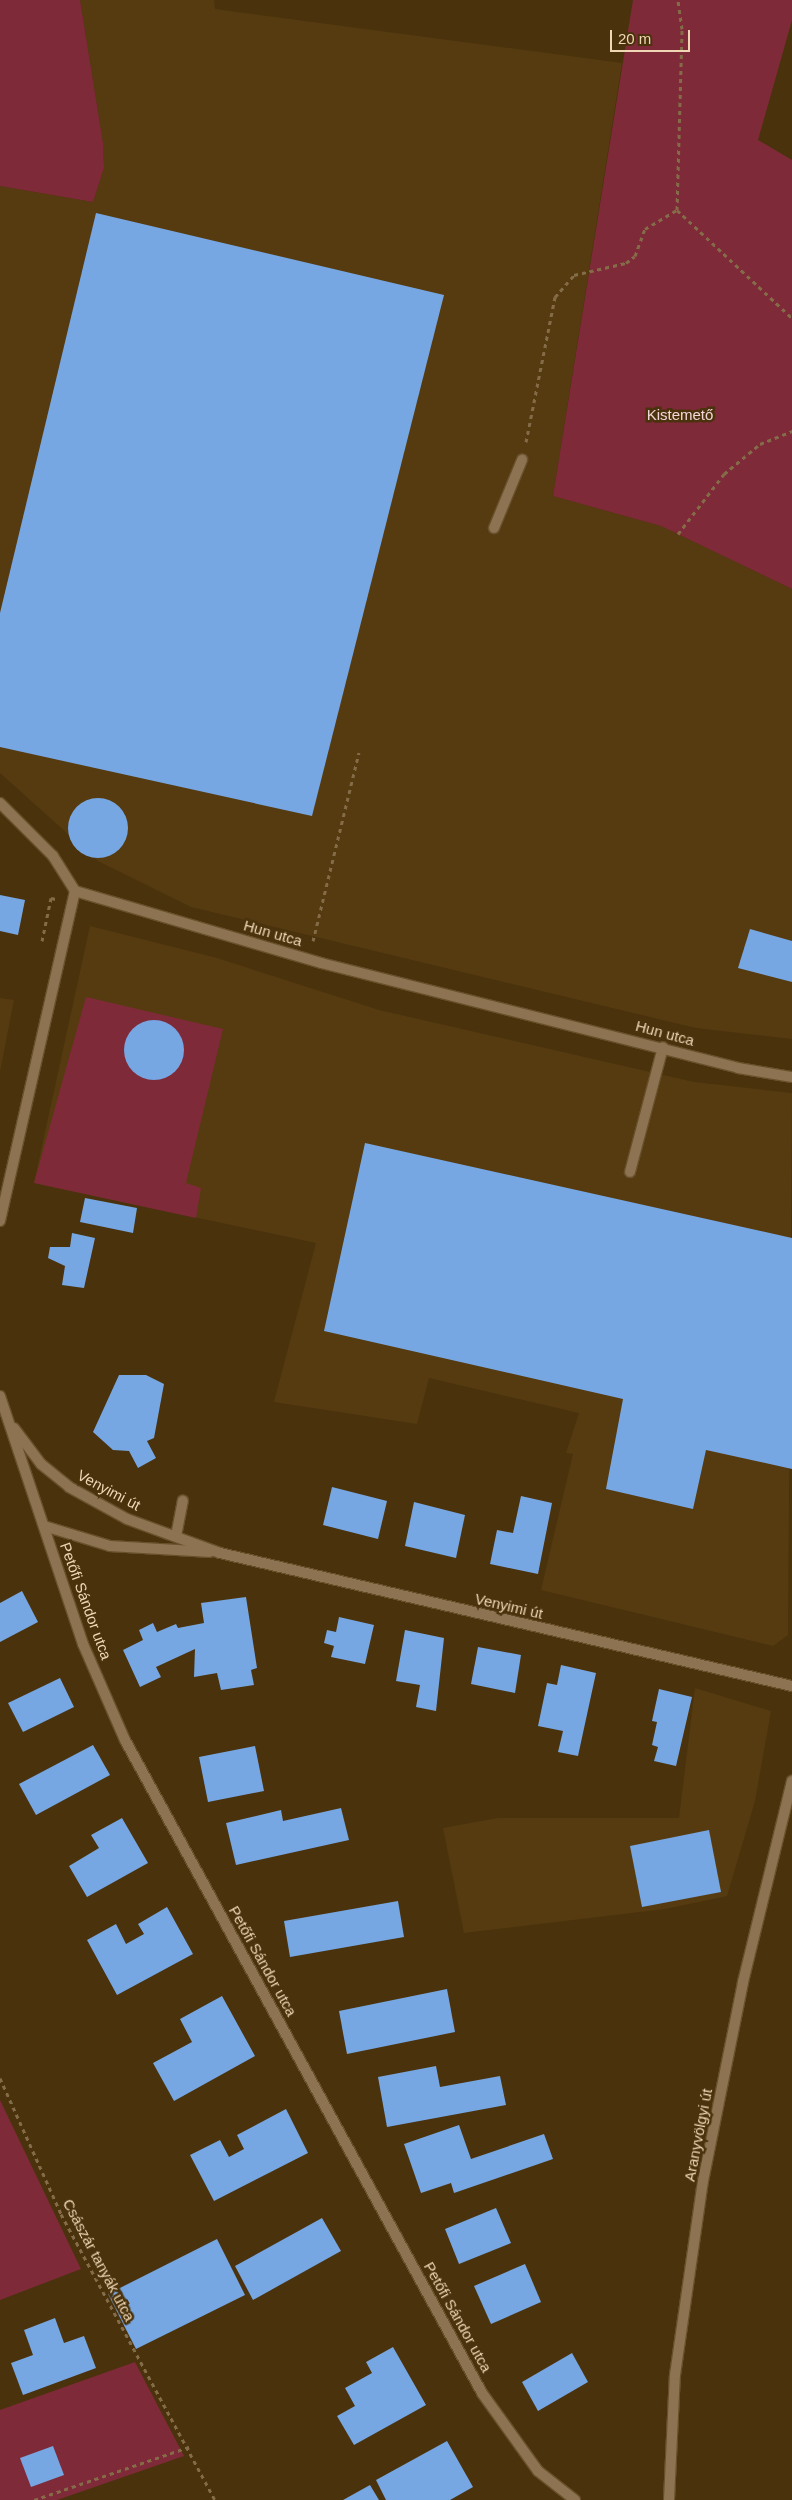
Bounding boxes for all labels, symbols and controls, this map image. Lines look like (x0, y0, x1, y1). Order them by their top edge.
scale bar (612, 20, 692, 52)
text: 20 m (618, 30, 651, 47)
park label: Kistemető (647, 406, 713, 424)
street label: Hun utca (242, 916, 304, 950)
street label: Hun utca (634, 1017, 696, 1049)
street label: Venyimi út (74, 1466, 144, 1514)
street label: Petőfi Sándor utca (56, 1540, 116, 1662)
street label: Venyimi út (473, 1589, 545, 1623)
street label: Petőfi Sándor utca (225, 1903, 301, 2019)
street label: Aranyvölgyi út (680, 2087, 716, 2183)
street label: Császár tanyák utca (59, 2196, 139, 2324)
street label: Petőfi Sándor utca (420, 2259, 496, 2375)

